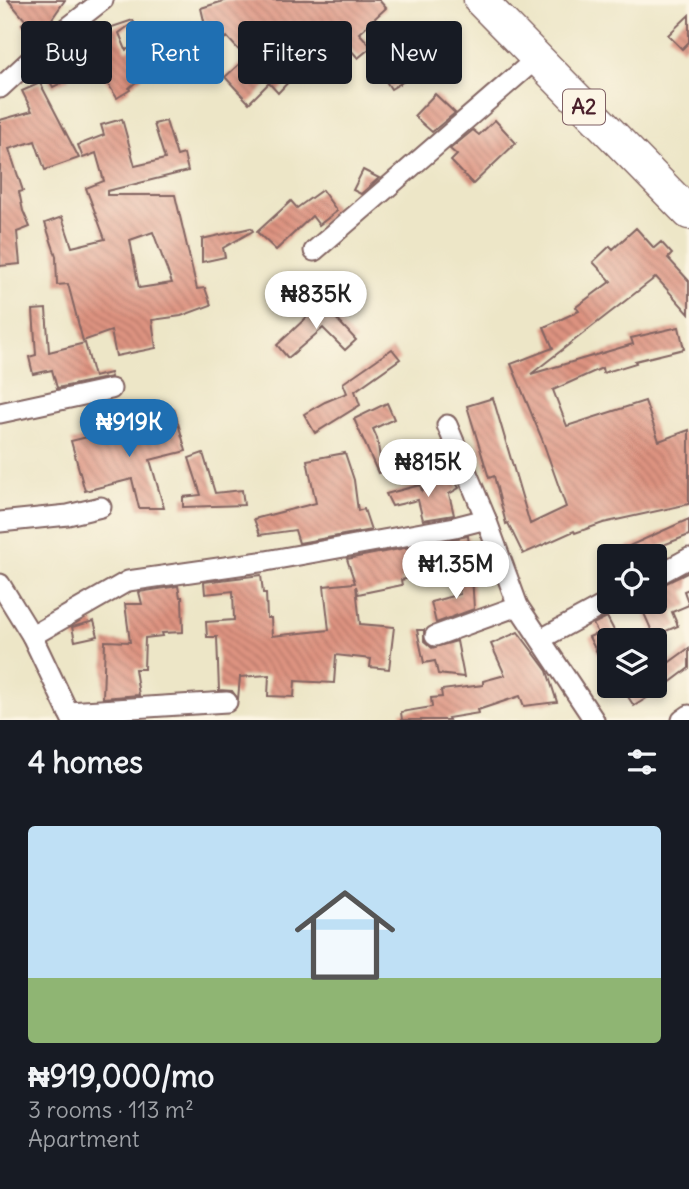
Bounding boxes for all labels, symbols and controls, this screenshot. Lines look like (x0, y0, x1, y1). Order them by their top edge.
chip: Buy (21, 21, 112, 84)
chip: Rent (126, 21, 224, 84)
chip: Filters (238, 21, 352, 84)
chip: New (366, 21, 462, 84)
road number: A2 (563, 90, 605, 124)
pin: ₦835K (267, 272, 365, 331)
text: ₦835K (281, 279, 351, 308)
pin: ₦919K (80, 400, 178, 459)
text: ₦919K (96, 407, 162, 436)
pin: ₦815K (379, 440, 477, 499)
text: ₦815K (395, 447, 461, 476)
pin: ₦1.35M (399, 542, 513, 601)
map controls (597, 544, 667, 698)
button: locate (597, 544, 667, 614)
text: ₦1.35M (418, 549, 494, 578)
button: layers (597, 628, 667, 698)
text: 4 homes (28, 743, 143, 781)
icon: filters (623, 743, 661, 781)
icon: home (282, 872, 408, 998)
text: ₦919,000/mo (28, 1057, 214, 1095)
text: 3 rooms · 113 m² (28, 1095, 194, 1124)
text: Apartment (28, 1124, 140, 1153)

